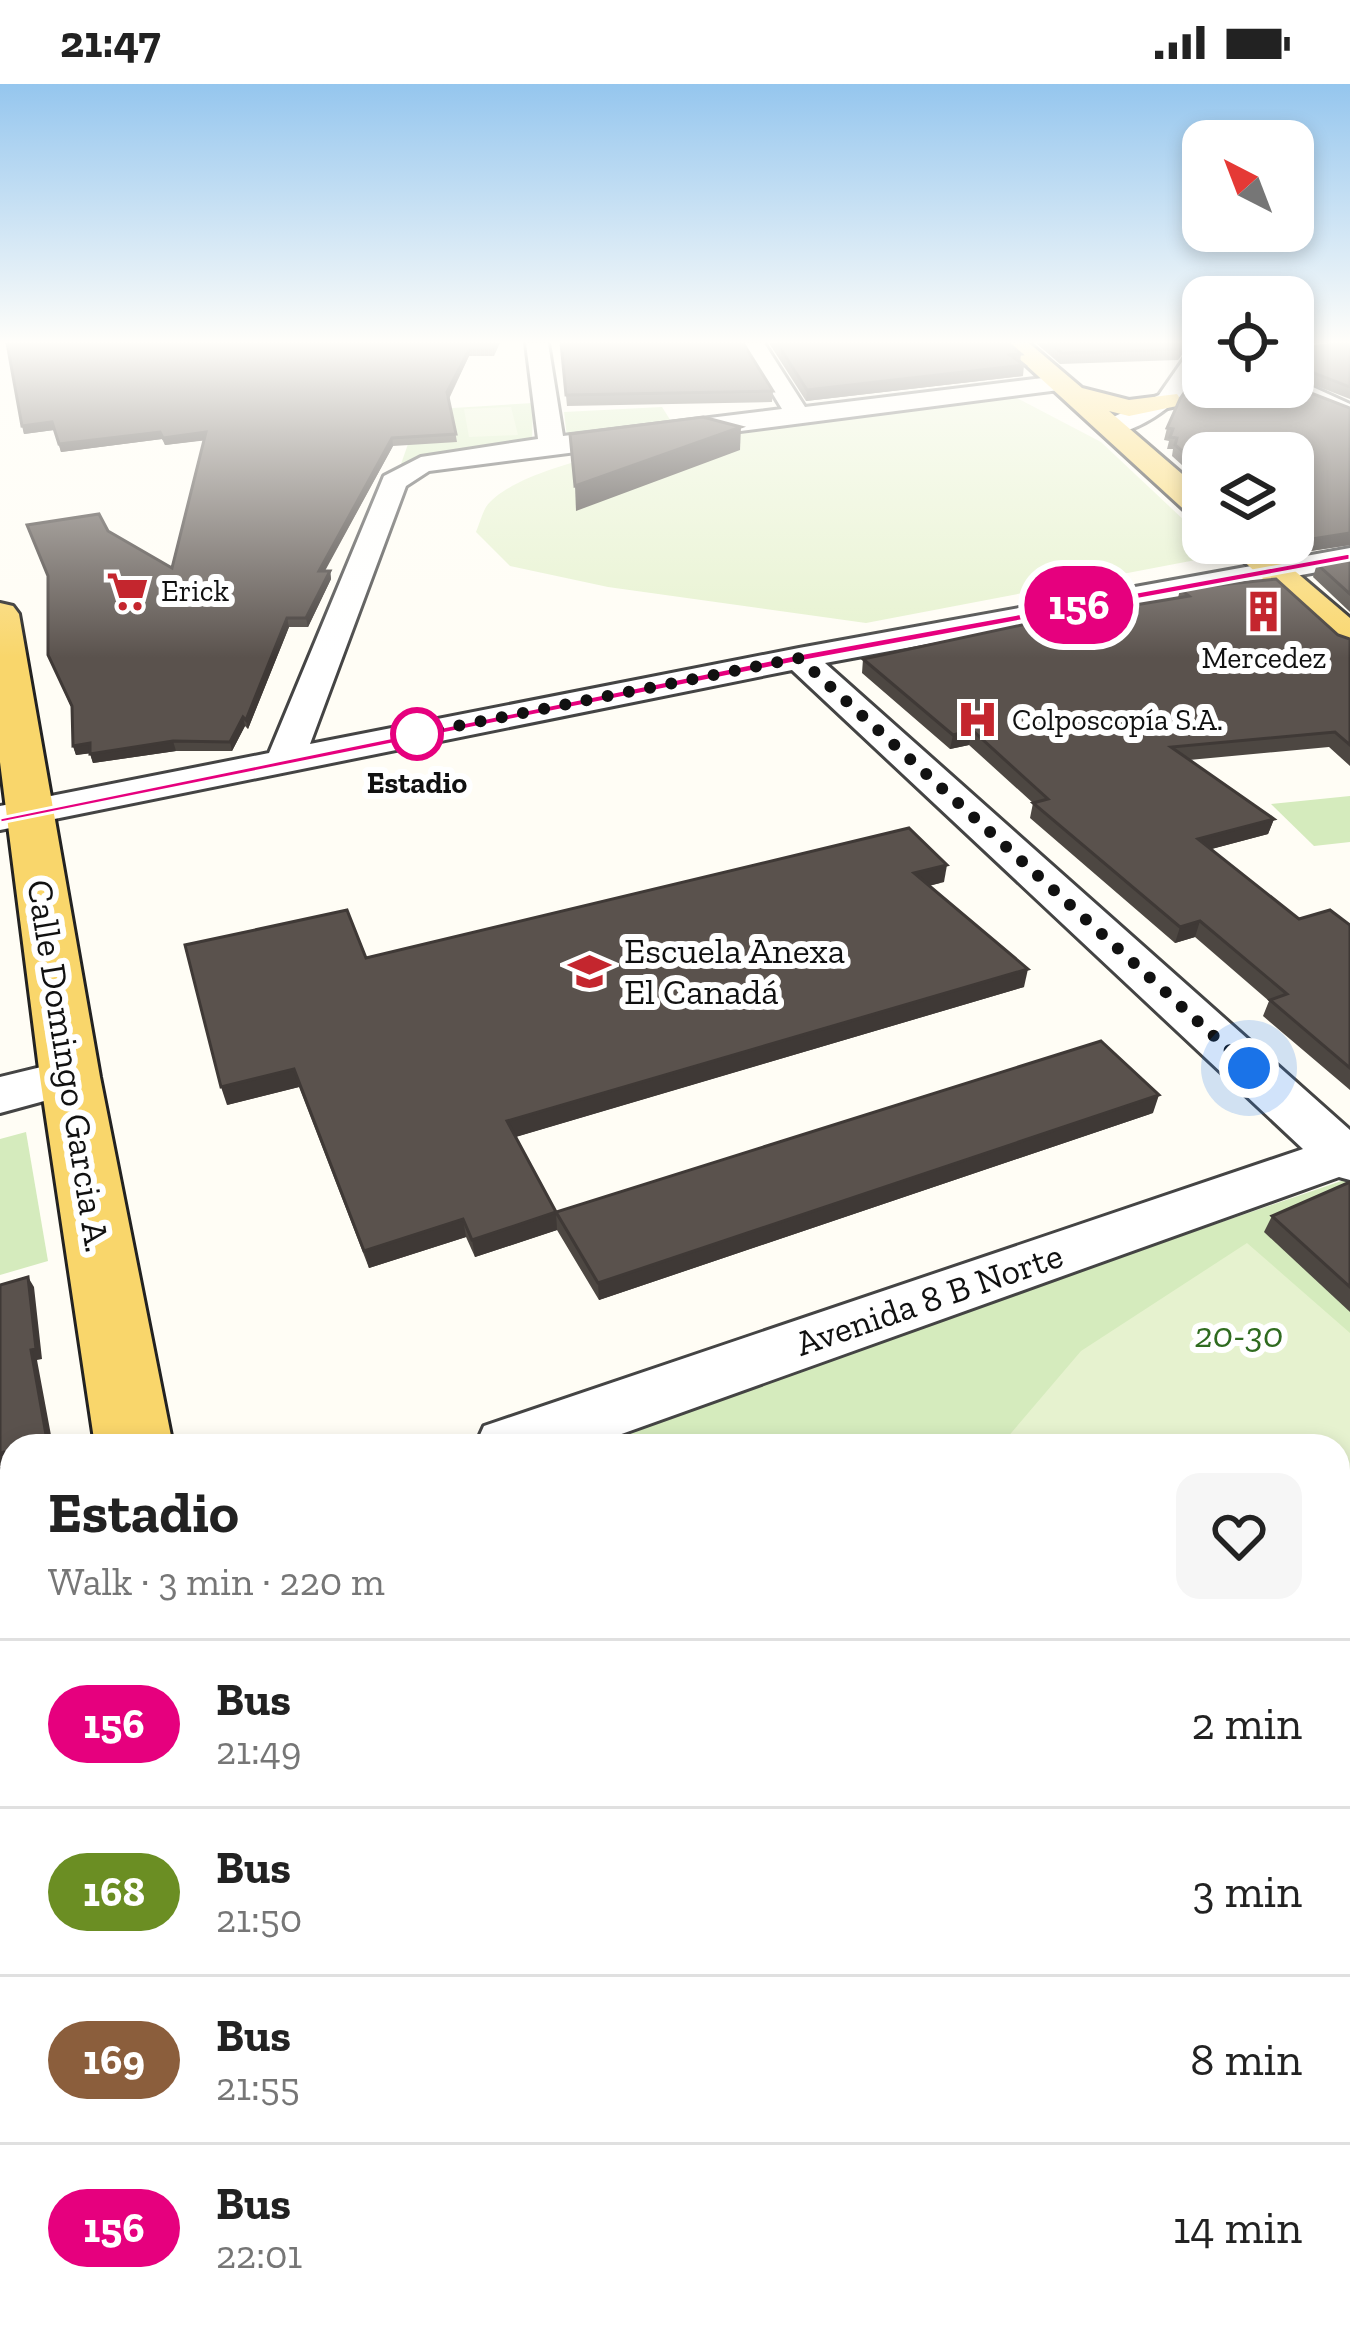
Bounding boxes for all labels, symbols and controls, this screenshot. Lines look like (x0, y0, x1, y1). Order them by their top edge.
text: 21:47 (60, 15, 161, 69)
north arrow (1182, 120, 1314, 252)
map controls (1182, 120, 1314, 564)
button: locate (1182, 276, 1314, 408)
button: layers (1182, 432, 1314, 564)
line badge: 156 (1010, 566, 1148, 644)
supermarket icon: Erick (104, 568, 150, 614)
place label: Erick (161, 573, 229, 609)
text: 156 (1048, 579, 1110, 630)
building icon: Mercedez (1241, 589, 1287, 635)
place label: Mercedez (1202, 640, 1327, 676)
hospital icon: Colposcopía S.A. (955, 697, 1001, 743)
place label: Colposcopía S.A. (1012, 702, 1223, 738)
marker: Estadio (392, 709, 442, 759)
place label: Estadio (367, 765, 468, 801)
street label: Calle Domingo Garcia A. (18, 877, 120, 1255)
place label: Escuela Anexa El Canadá (624, 929, 845, 1013)
school or university icon: Escuela Anexa El Canadá (567, 948, 613, 994)
your location (1219, 1038, 1279, 1098)
street label: Avenida 8 B Norte (790, 1233, 1068, 1365)
park label: 20-30 (1195, 1313, 1283, 1356)
button: heart (1176, 1473, 1302, 1599)
text: Estadio (48, 1478, 239, 1547)
text: Walk · 3 min · 220 m (48, 1558, 385, 1605)
text: Bus (216, 1673, 291, 1727)
text: 2 min (1191, 1697, 1302, 1751)
text: 156 (83, 1698, 145, 1749)
text: 21:49 (216, 1727, 302, 1774)
text: Bus (216, 1841, 291, 1895)
text: 3 min (1193, 1865, 1302, 1919)
text: 168 (83, 1866, 145, 1917)
text: 21:50 (216, 1895, 302, 1942)
text: Bus (216, 2009, 291, 2063)
text: 8 min (1190, 2033, 1302, 2087)
text: 169 (83, 2034, 145, 2085)
text: 21:55 (216, 2063, 300, 2110)
text: Bus (216, 2177, 291, 2231)
text: 14 min (1173, 2201, 1302, 2255)
text: 156 (83, 2202, 145, 2253)
text: 22:01 (216, 2231, 302, 2278)

